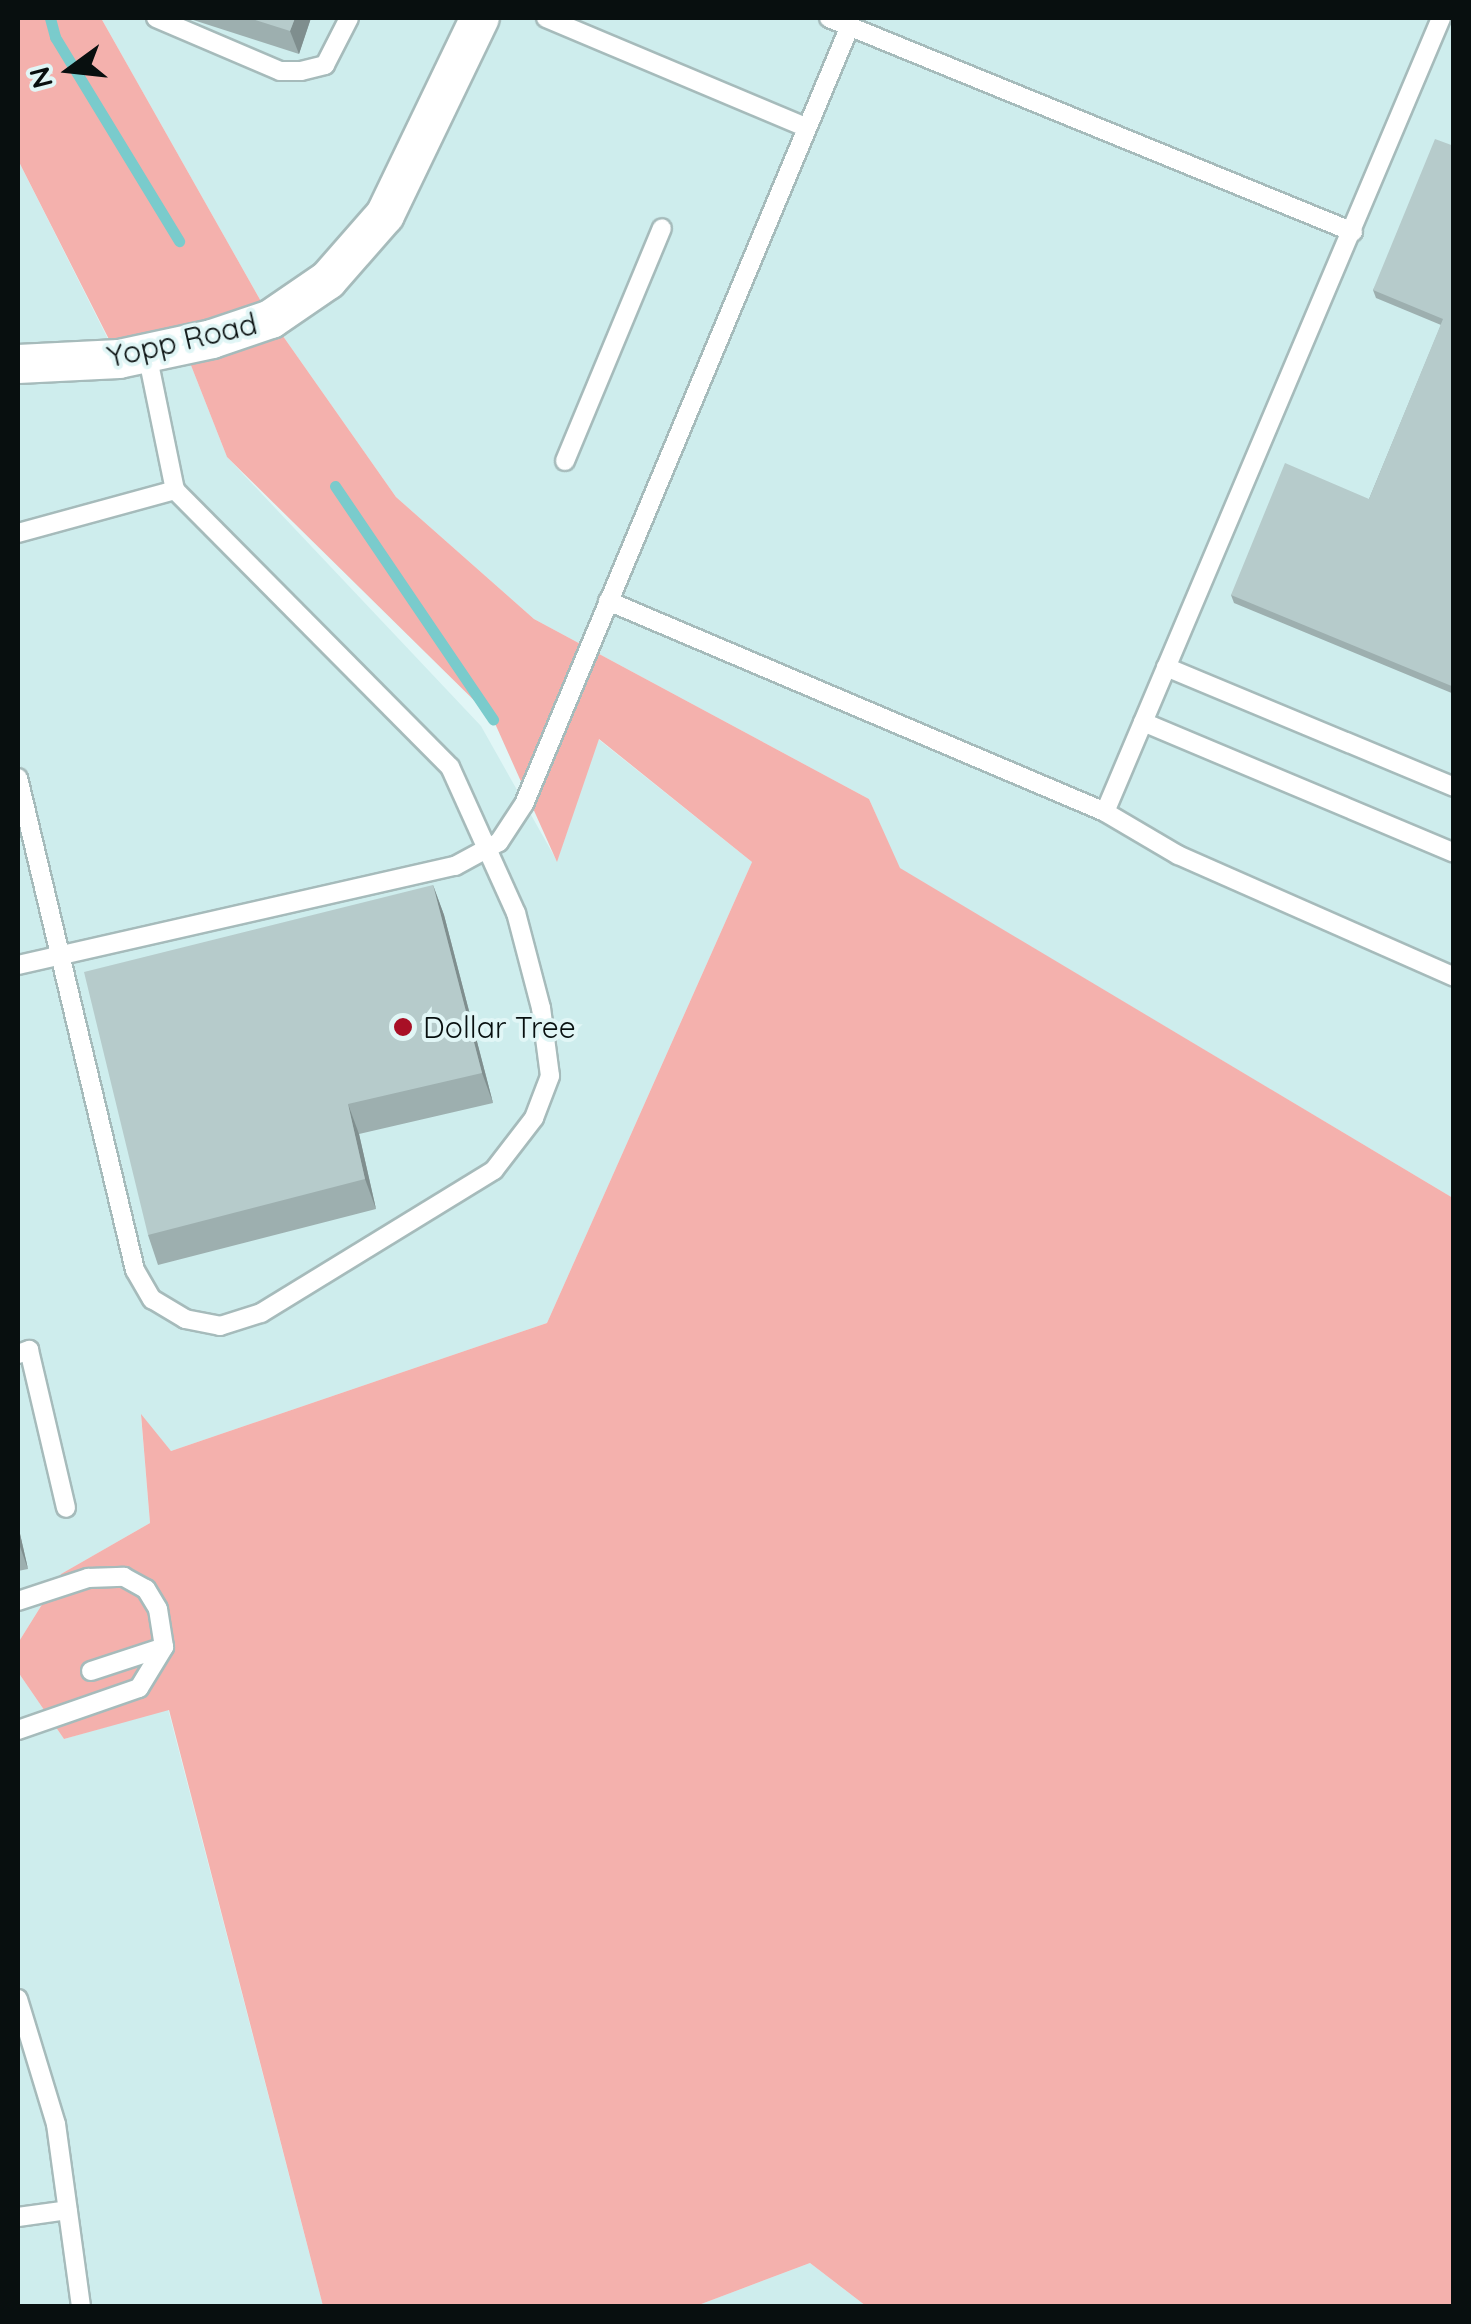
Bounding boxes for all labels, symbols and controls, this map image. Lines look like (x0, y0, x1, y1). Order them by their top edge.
north arrow (20, 20, 120, 120)
text: N (21, 63, 60, 92)
street label: Yopp Road (104, 305, 260, 375)
place label: Dollar Tree (423, 1009, 576, 1045)
marker: Dollar Tree (392, 1016, 414, 1038)

